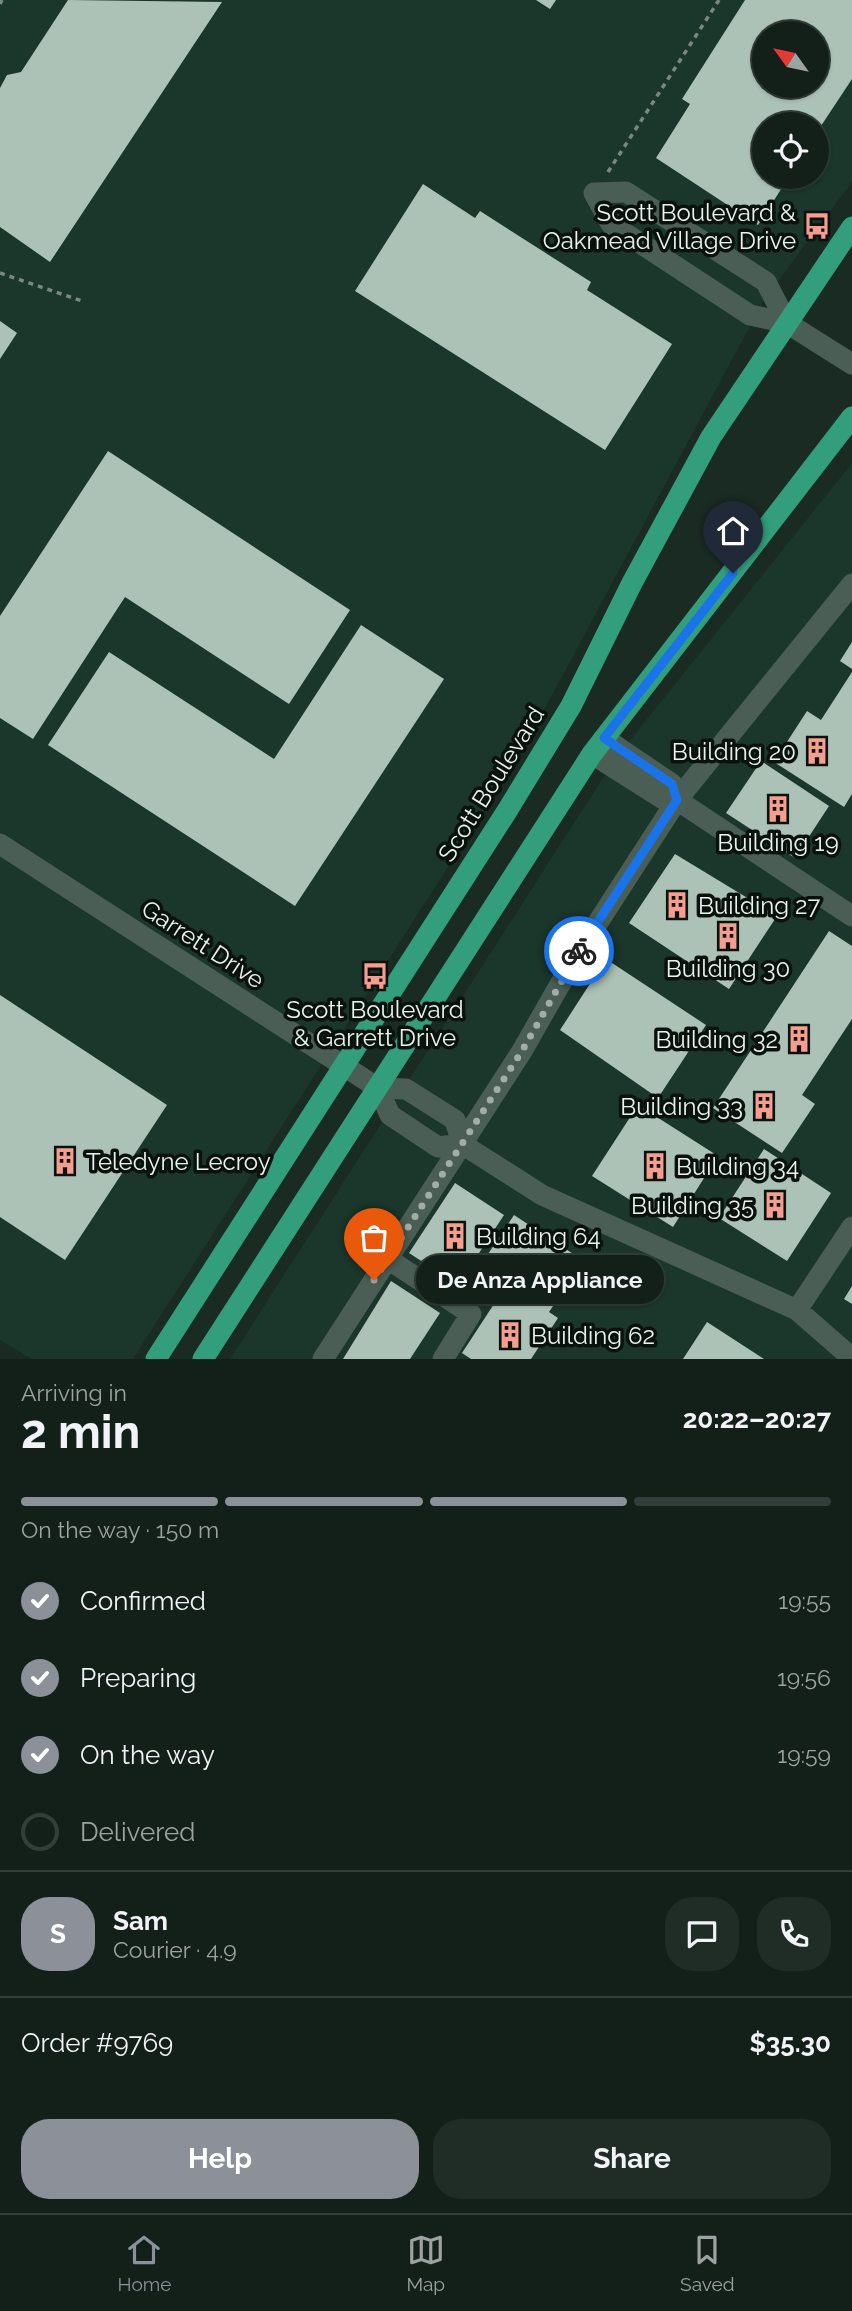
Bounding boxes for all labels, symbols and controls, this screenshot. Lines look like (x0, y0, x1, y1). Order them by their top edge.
north arrow (752, 21, 830, 98)
map controls (752, 21, 829, 189)
button: locate (752, 112, 829, 189)
place label: Scott Boulevard & Oakmead Village Drive (543, 198, 796, 255)
bus stop icon: Scott Boulevard & Oakmead Village Drive (802, 211, 832, 241)
pin (703, 501, 763, 573)
icon: home (714, 512, 752, 550)
street label: Scott Boulevard (432, 701, 550, 867)
building icon: Building 20 (802, 736, 832, 766)
place label: Building 20 (672, 737, 796, 766)
building icon: Building 19 (763, 794, 793, 824)
place label: Building 19 (717, 828, 839, 857)
building icon: Building 27 (662, 890, 692, 920)
place label: Building 27 (698, 891, 821, 920)
street label: Garrett Drive (136, 894, 270, 994)
courier (544, 916, 614, 986)
building icon: Building 30 (713, 921, 743, 951)
icon: bike (560, 932, 598, 970)
place label: Building 30 (666, 954, 790, 983)
bus stop icon: Scott Boulevard & Garrett Drive (360, 961, 390, 991)
place label: Scott Boulevard & Garrett Drive (286, 995, 464, 1052)
building icon: Building 32 (784, 1024, 814, 1054)
place label: Building 32 (656, 1025, 778, 1054)
building icon: Building 33 (749, 1091, 779, 1121)
place label: Building 33 (620, 1092, 743, 1121)
building icon: Teledyne Lecroy (50, 1146, 80, 1176)
place label: Teledyne Lecroy (86, 1147, 271, 1176)
building icon: Building 34 (640, 1151, 670, 1181)
place label: Building 34 (676, 1152, 799, 1181)
building icon: Building 35 (760, 1190, 790, 1220)
place label: Building 35 (631, 1191, 754, 1220)
pin (344, 1208, 404, 1280)
icon: bag (355, 1219, 393, 1257)
building icon: Building 64 (440, 1221, 470, 1251)
place label: Building 64 (476, 1222, 601, 1251)
callout: De Anza Appliance (416, 1256, 664, 1304)
text: De Anza Appliance (437, 1266, 643, 1293)
building icon: Building 62 (495, 1320, 525, 1350)
place label: Building 62 (531, 1321, 655, 1350)
text: Arriving in (21, 1379, 127, 1406)
text: 20:22–20:27 (683, 1404, 831, 1434)
text: 2 min (21, 1405, 140, 1459)
text: On the way · 150 m (21, 1516, 219, 1543)
icon: check (21, 1582, 59, 1620)
text: Confirmed (80, 1586, 206, 1616)
text: 19:55 (778, 1587, 831, 1614)
icon: check (21, 1659, 59, 1697)
text: Preparing (80, 1663, 196, 1693)
text: 19:56 (777, 1664, 831, 1691)
icon: check (21, 1736, 59, 1774)
text: On the way (80, 1740, 215, 1770)
text: 19:59 (777, 1741, 831, 1768)
text: Delivered (80, 1817, 195, 1847)
button: chat (665, 1897, 739, 1971)
button: phone (757, 1897, 831, 1971)
text: Sam (113, 1906, 168, 1936)
text: S (50, 1919, 66, 1949)
text: Courier · 4.9 (113, 1936, 237, 1963)
text: Order #9769 (21, 2028, 173, 2058)
text: $35.30 (749, 2028, 831, 2058)
button: Help (21, 2119, 419, 2199)
button: Share (433, 2119, 831, 2199)
tab: Home (118, 2231, 171, 2295)
tab: Map (406, 2231, 445, 2295)
tab: Saved (680, 2231, 734, 2295)

